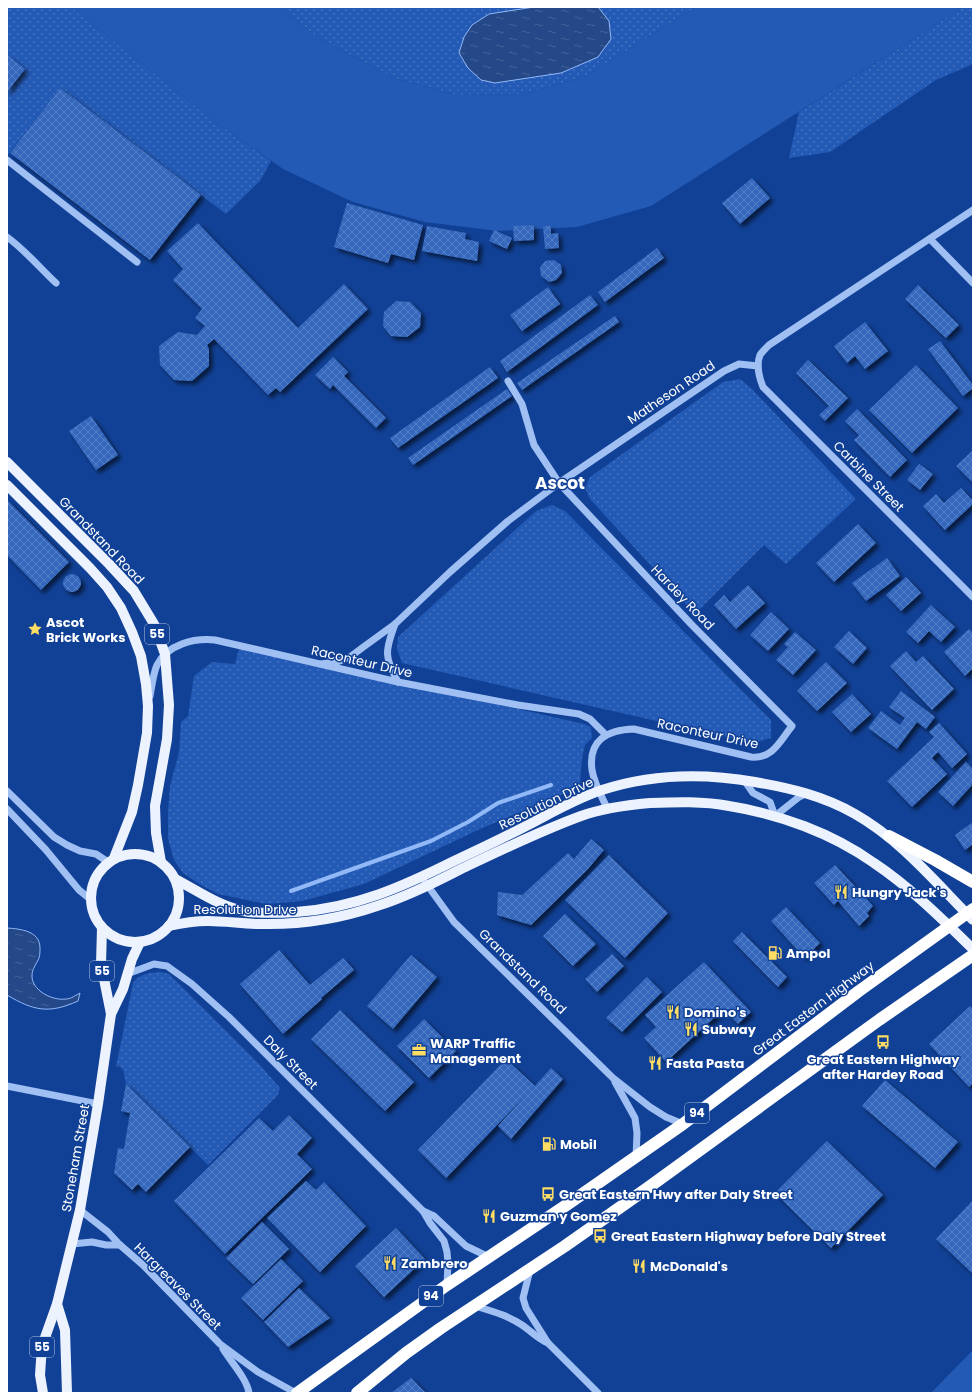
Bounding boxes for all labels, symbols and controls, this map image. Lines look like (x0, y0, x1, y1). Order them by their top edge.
street label: Matheson Road (624, 356, 719, 429)
street label: Carbine Street (829, 437, 909, 516)
district label: Ascot (535, 471, 585, 495)
street label: Grandstand Road (55, 492, 149, 589)
street label: Hardey Road (647, 561, 719, 634)
place label: Ascot Brick Works (46, 613, 125, 647)
place icon: Ascot Brick Works (27, 621, 43, 637)
road number: 55 (145, 624, 169, 644)
street label: Raconteur Drive (309, 641, 414, 682)
street label: Raconteur Drive (655, 713, 760, 754)
street label: Resolution Drive (496, 772, 597, 835)
place label: Hungry Jack's (852, 883, 947, 902)
restaurant icon: Hungry Jack's (833, 884, 849, 900)
street label: Resolution Drive (193, 900, 297, 919)
street label: Grandstand Road (474, 924, 571, 1018)
place label: Ampol (786, 944, 830, 963)
fuel station icon: Ampol (767, 945, 783, 961)
street label: Great Eastern Highway (749, 956, 879, 1060)
road number: 55 (90, 961, 114, 981)
place label: Domino's (684, 1003, 747, 1022)
restaurant icon: Domino's (665, 1004, 681, 1020)
place label: Subway (702, 1020, 757, 1039)
restaurant icon: Subway (683, 1021, 699, 1037)
street label: Daly Street (259, 1031, 322, 1094)
place label: WARP Traffic Management (430, 1034, 521, 1068)
bus stop icon: Great Eastern Highway after Hardey Road (875, 1034, 891, 1050)
office icon: WARP Traffic Management (411, 1042, 427, 1058)
place label: Great Eastern Highway after Hardey Road (806, 1050, 960, 1084)
place label: Fasta Pasta (666, 1054, 745, 1073)
restaurant icon: Fasta Pasta (647, 1055, 663, 1071)
street label: Stoneham Street (57, 1102, 94, 1213)
road number: 94 (685, 1103, 709, 1123)
place label: Mobil (560, 1135, 597, 1154)
fuel station icon: Mobil (541, 1136, 557, 1152)
place label: Great Eastern Hwy after Daly Street (559, 1185, 793, 1204)
bus stop icon: Great Eastern Hwy after Daly Street (540, 1186, 556, 1202)
place label: Guzman y Gomez (500, 1207, 617, 1226)
restaurant icon: Guzman y Gomez (481, 1208, 497, 1224)
place label: Great Eastern Highway before Daly Street (611, 1227, 886, 1246)
bus stop icon: Great Eastern Highway before Daly Street (592, 1228, 608, 1244)
street label: Hargreaves Street (130, 1238, 226, 1335)
place label: Zambrero (401, 1254, 468, 1273)
restaurant icon: Zambrero (382, 1255, 398, 1271)
place label: McDonald's (650, 1257, 728, 1276)
restaurant icon: McDonald's (631, 1258, 647, 1274)
road number: 94 (419, 1286, 443, 1306)
road number: 55 (30, 1337, 54, 1357)

